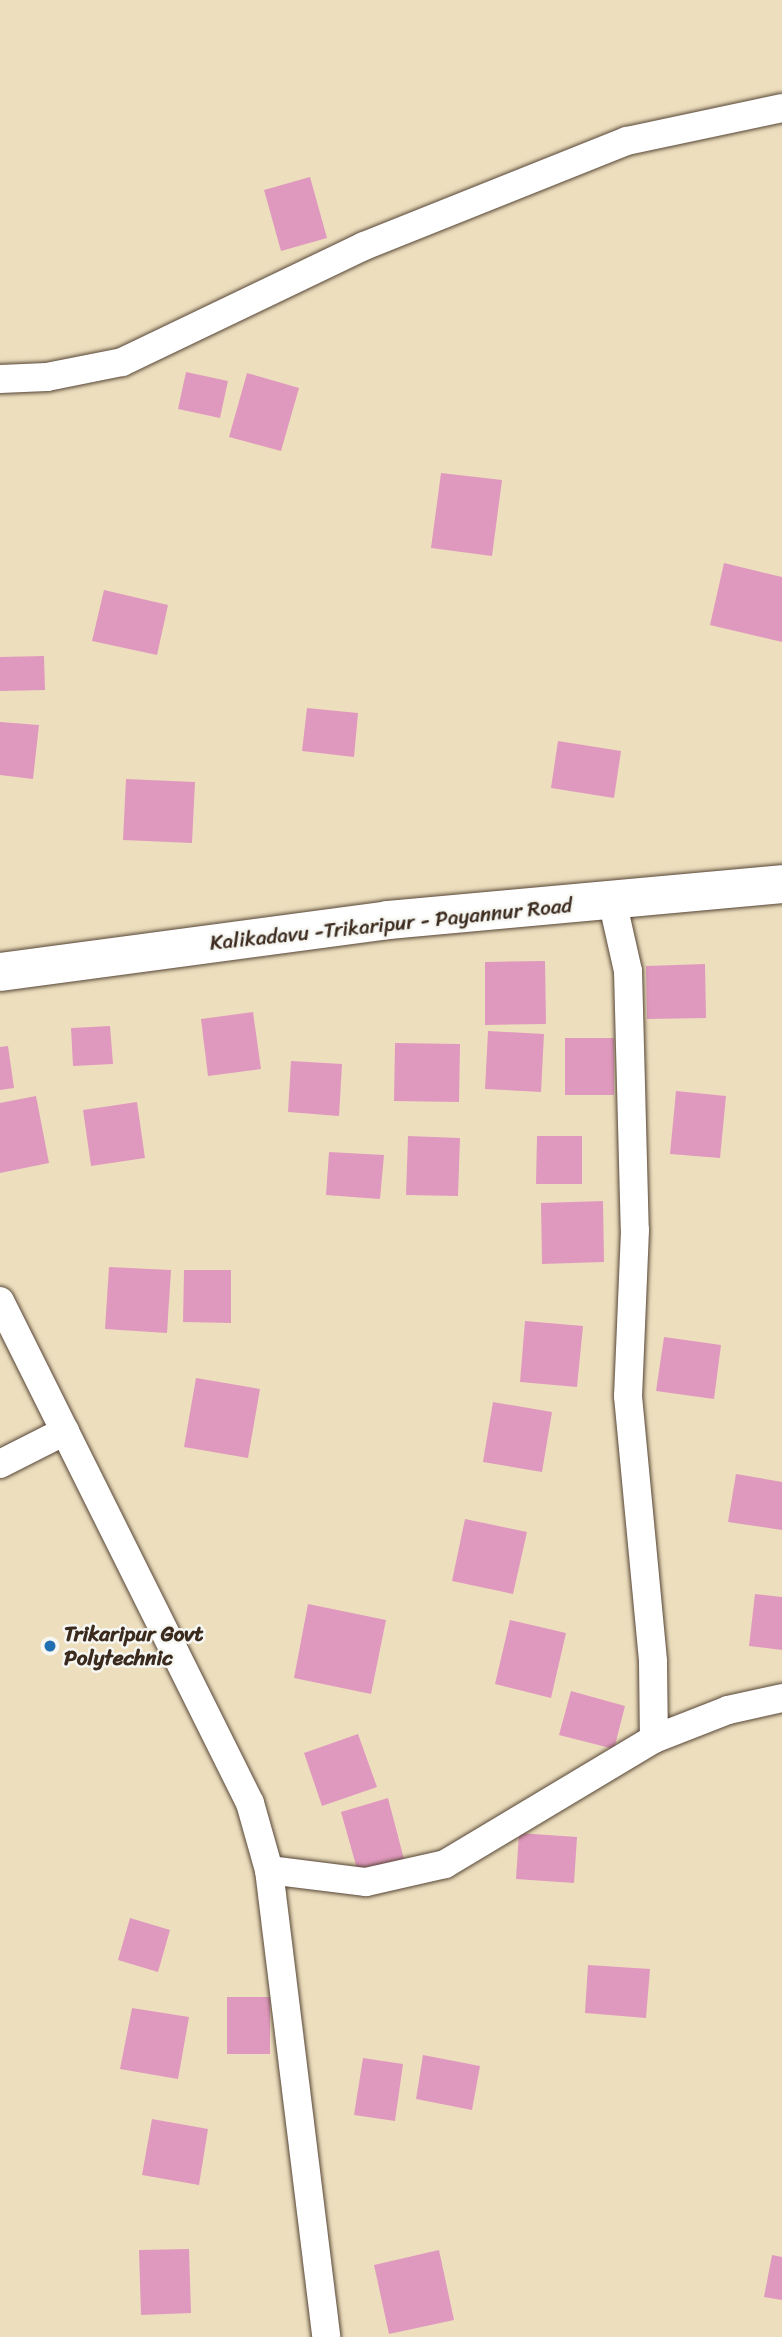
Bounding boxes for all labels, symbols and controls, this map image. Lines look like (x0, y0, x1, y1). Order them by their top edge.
street label: Kalikadavu -Trikaripur - Payannur Road (209, 892, 573, 956)
place label: Trikaripur Govt Polytechnic (64, 1621, 203, 1671)
marker: Trikaripur Govt Polytechnic (42, 1638, 58, 1654)

